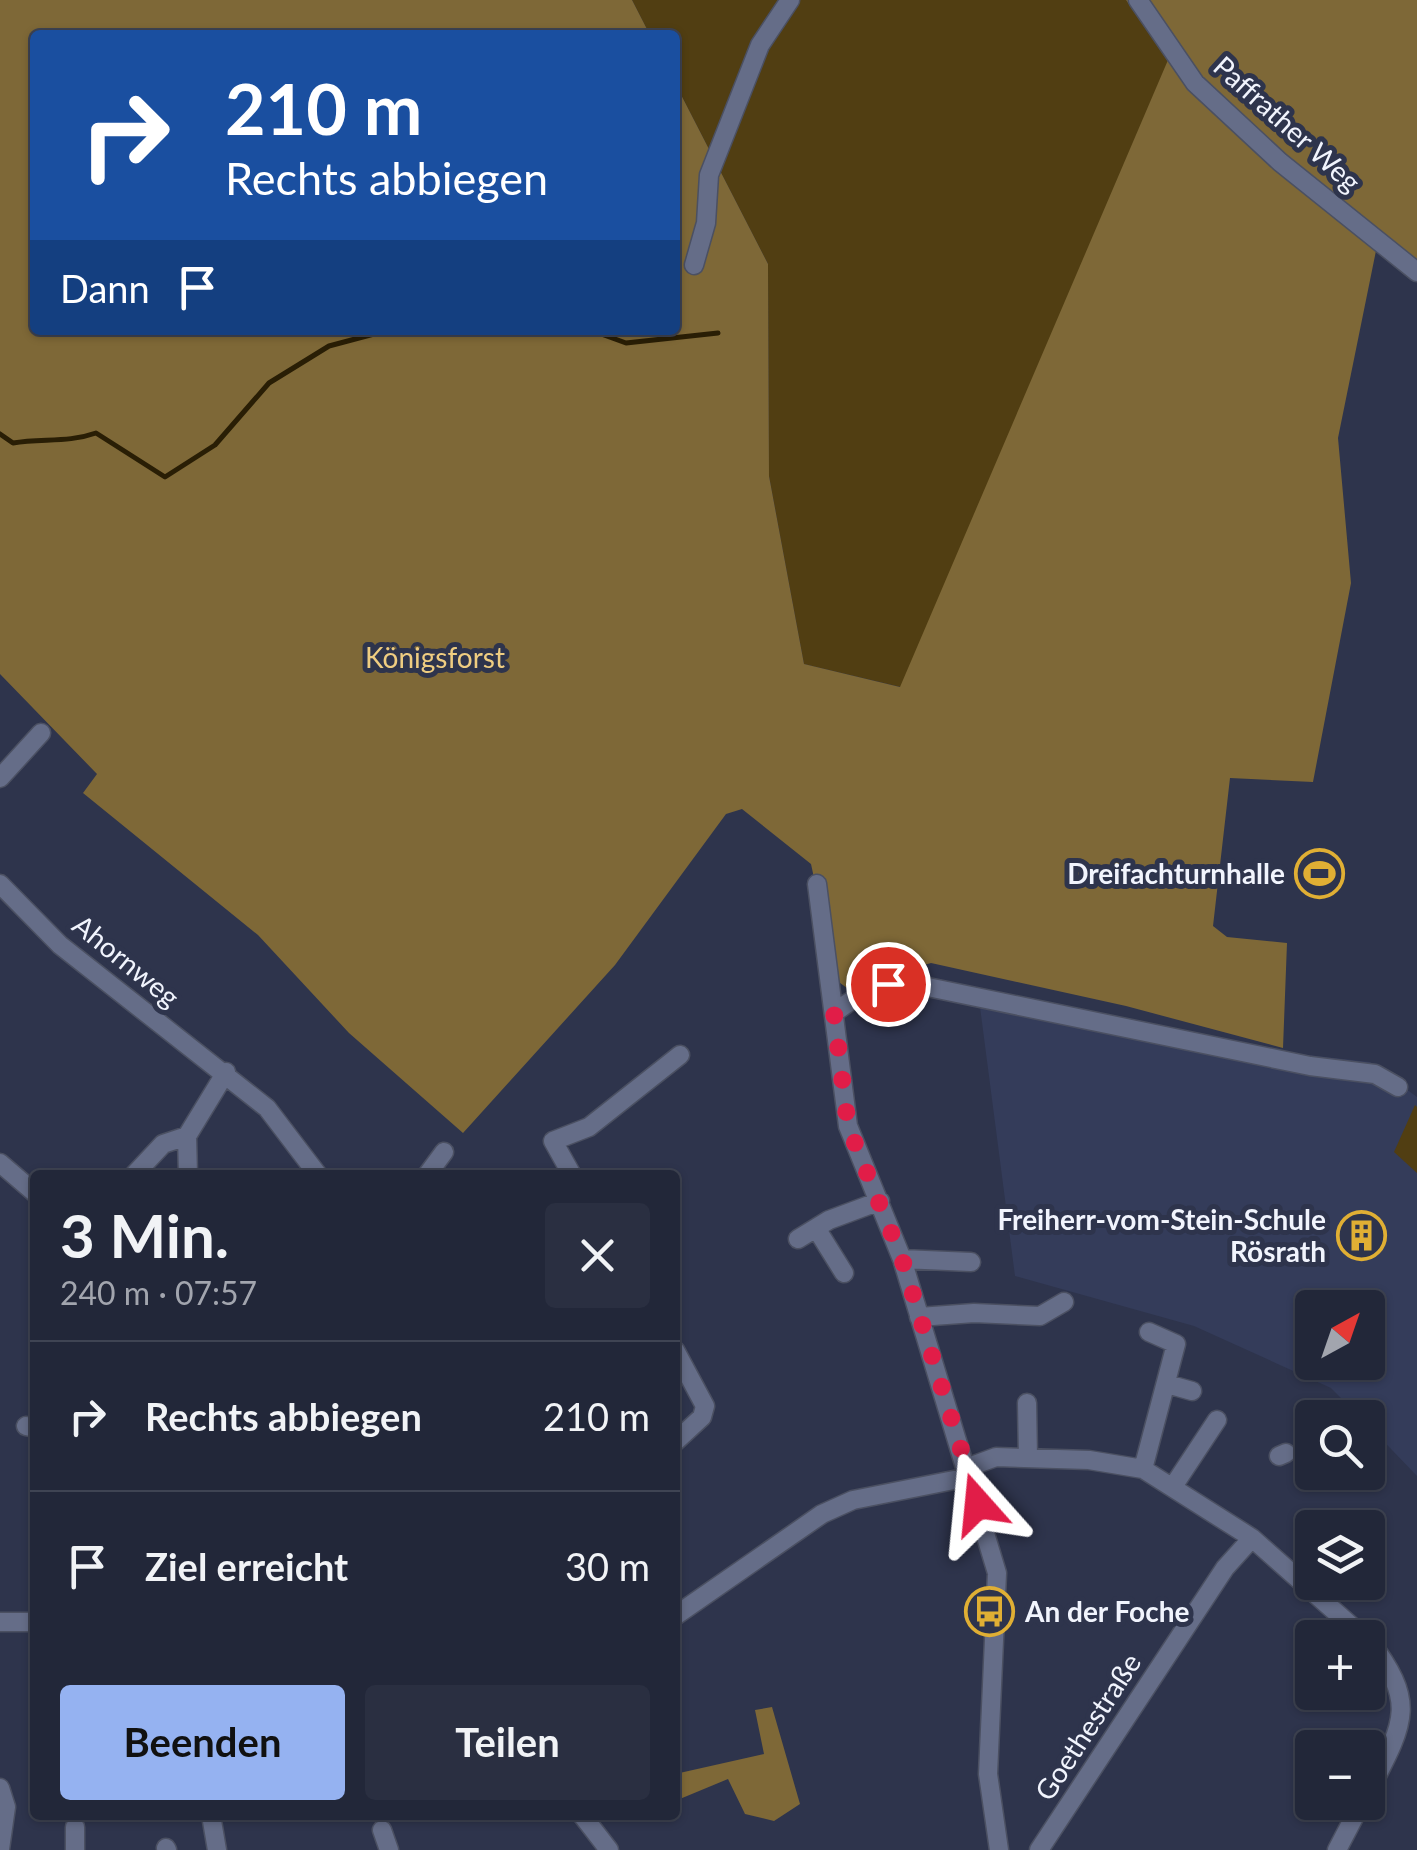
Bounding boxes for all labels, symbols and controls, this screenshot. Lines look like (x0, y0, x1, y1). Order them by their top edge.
street label: Paffrather Weg (1207, 48, 1368, 198)
text: 210 m (225, 66, 422, 150)
icon: right (60, 70, 190, 200)
text: Rechts abbiegen (225, 151, 548, 205)
icon: arrive (170, 260, 225, 315)
text: Dann (60, 265, 150, 311)
park label: Königsforst (365, 640, 505, 674)
sports icon: Dreifachturnhalle (1294, 848, 1346, 900)
place label: Dreifachturnhalle (1067, 856, 1285, 890)
street label: Ahornweg (66, 907, 187, 1013)
pin (846, 942, 931, 1027)
icon: arrive (861, 957, 916, 1012)
text: 3 Min. (60, 1199, 229, 1271)
place label: Freiherr-vom-Stein-Schule Rösrath (997, 1202, 1326, 1268)
button: close (545, 1203, 650, 1308)
building icon: Freiherr-vom-Stein-Schule Rösrath (1335, 1210, 1387, 1262)
text: 240 m · 07:57 (60, 1273, 257, 1312)
north arrow (1295, 1290, 1385, 1380)
map controls (1295, 1290, 1385, 1820)
icon: right (60, 1389, 115, 1444)
text: Rechts abbiegen (145, 1393, 422, 1439)
text: 210 m (543, 1393, 650, 1439)
button: search (1295, 1400, 1385, 1490)
position arrow (926, 1452, 1030, 1556)
button: layers (1295, 1510, 1385, 1600)
icon: arrive (60, 1539, 115, 1594)
text: Ziel erreicht (145, 1543, 348, 1589)
text: 30 m (565, 1543, 650, 1589)
bus stop icon: An der Foche (964, 1586, 1016, 1638)
place label: An der Foche (1024, 1594, 1189, 1628)
button: + (1295, 1620, 1385, 1710)
street label: Goethestraße (1027, 1647, 1147, 1806)
button: Beenden (60, 1685, 345, 1800)
button: Teilen (365, 1685, 650, 1800)
button: − (1295, 1730, 1385, 1820)

